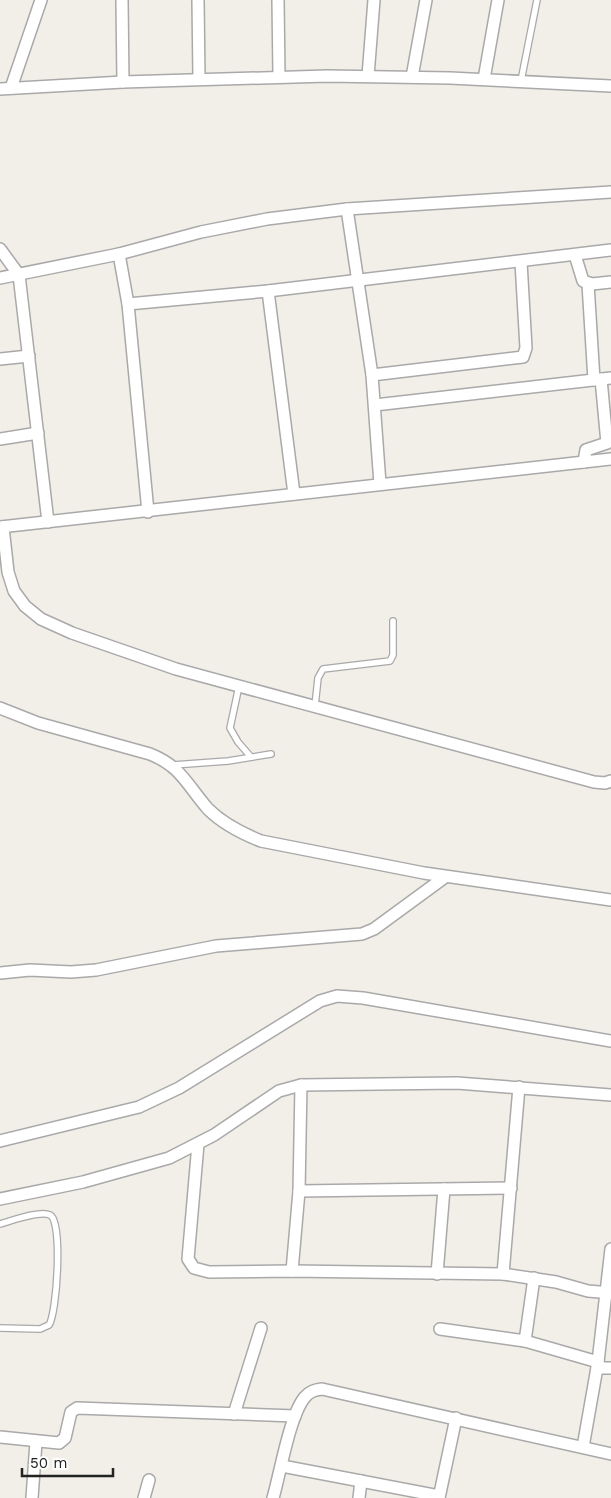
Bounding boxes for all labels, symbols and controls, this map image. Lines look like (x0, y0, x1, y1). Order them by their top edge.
scale bar (22, 1446, 114, 1478)
text: 50 m (30, 1454, 67, 1472)

